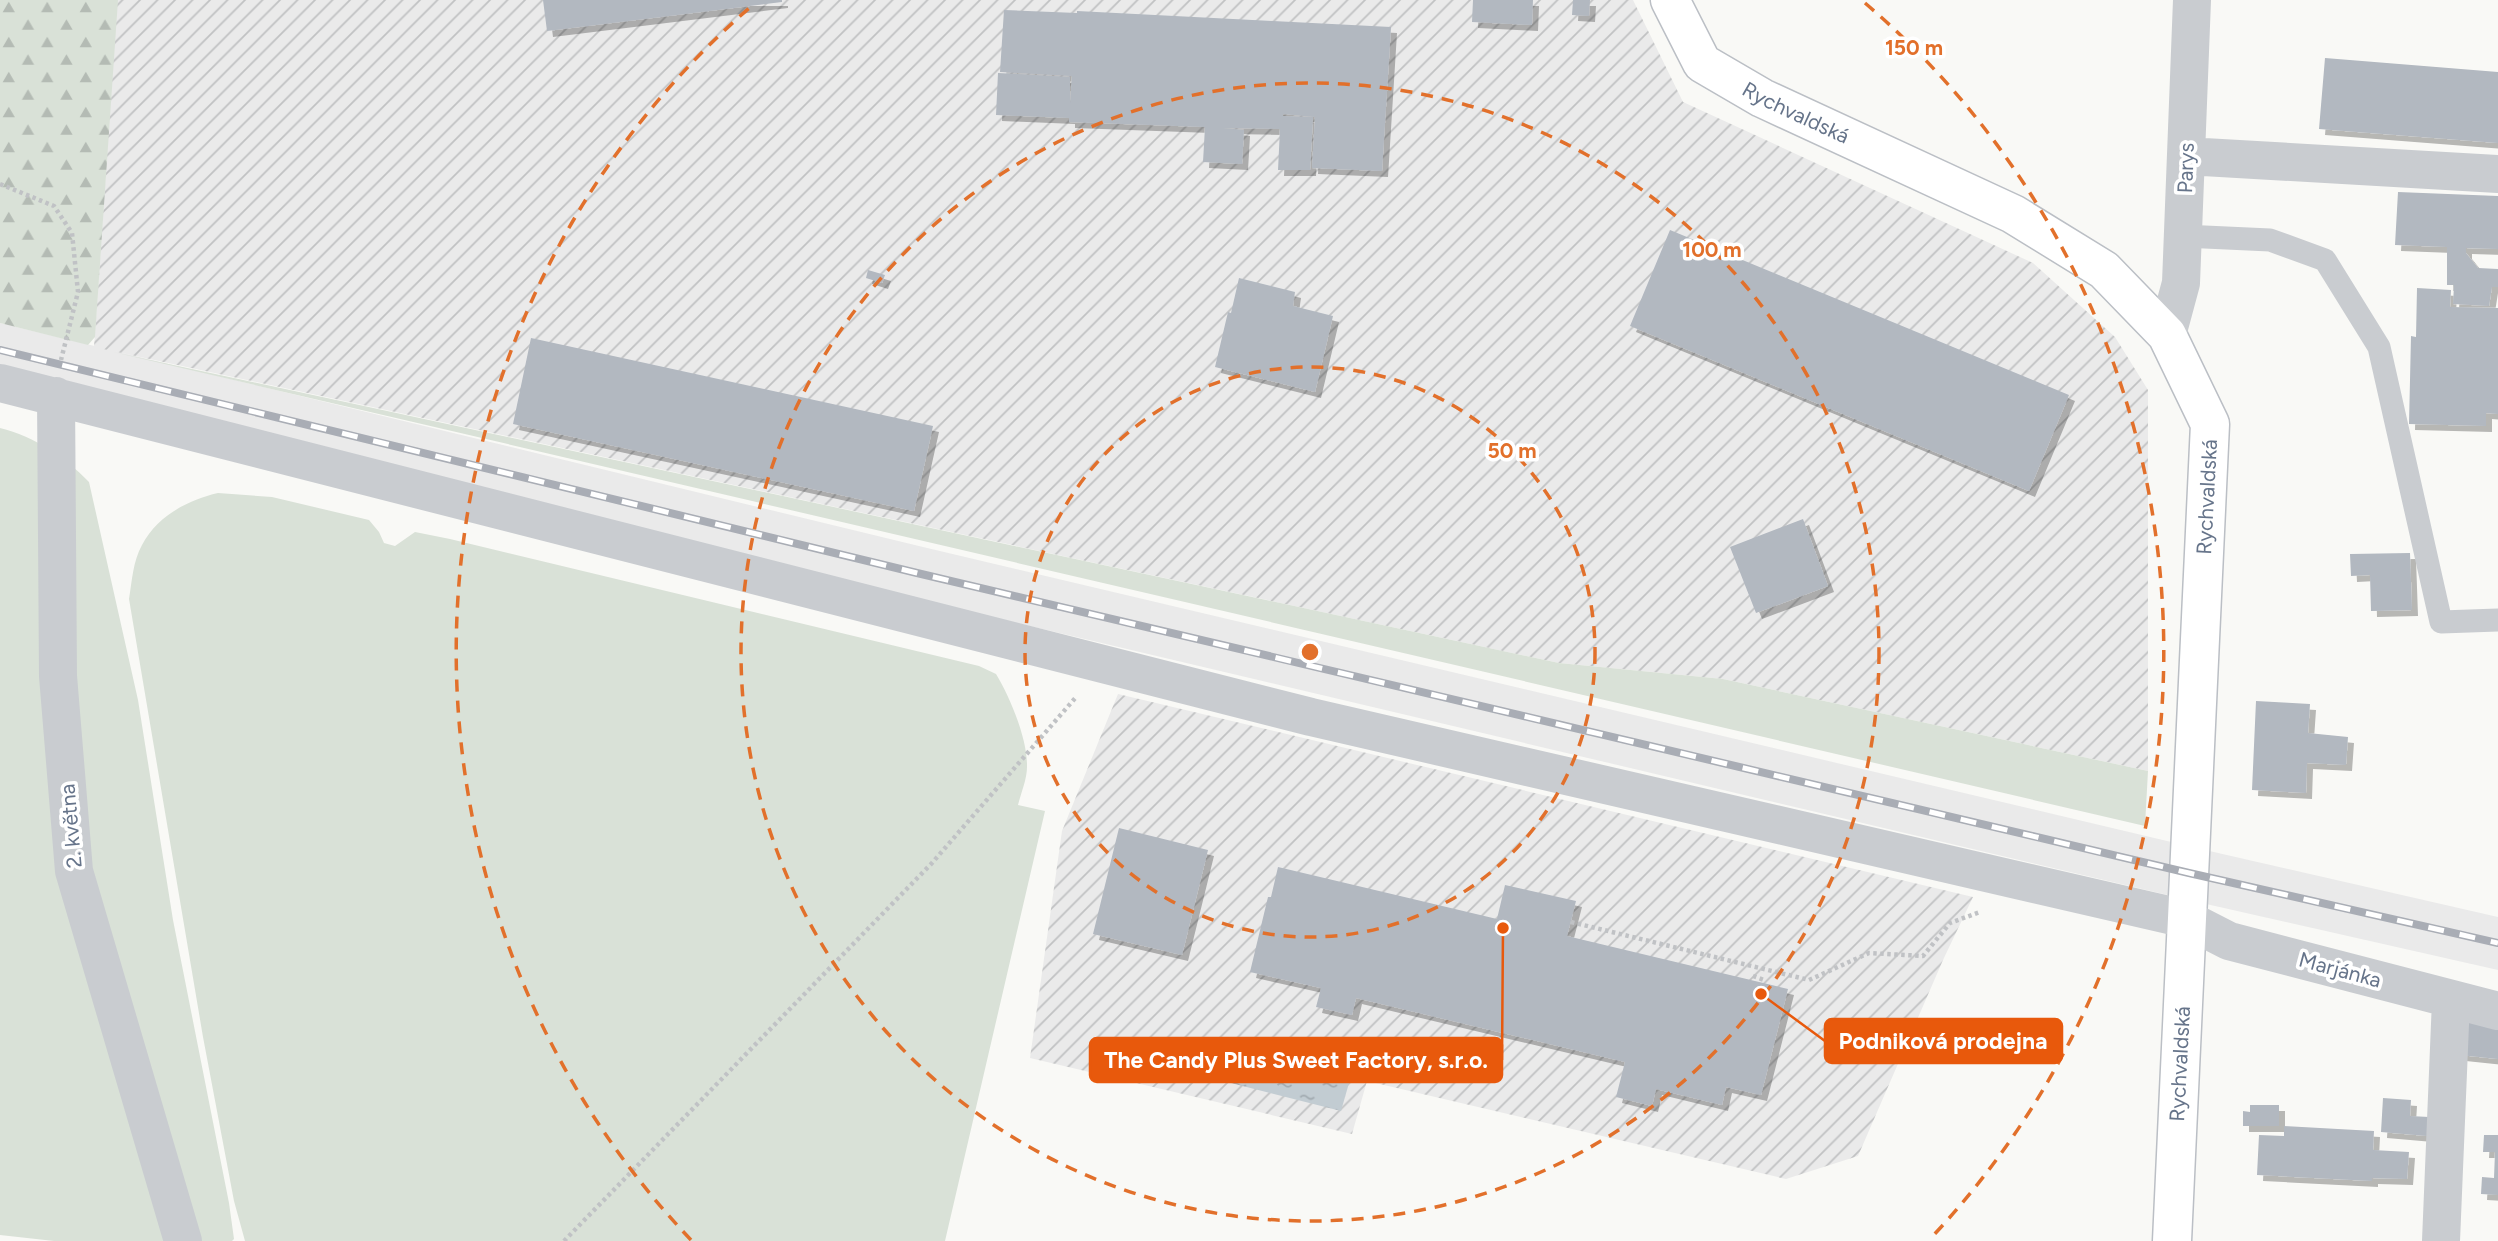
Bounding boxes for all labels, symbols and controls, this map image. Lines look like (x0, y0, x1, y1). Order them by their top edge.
text: 150 m (1885, 35, 1943, 60)
street label: Rychvaldská (1738, 76, 1853, 149)
street label: Parys (2172, 142, 2199, 194)
text: 100 m (1682, 237, 1742, 262)
text: 50 m (1487, 438, 1537, 463)
street label: Rychvaldská (2191, 439, 2222, 555)
centre of rings (1298, 640, 1322, 664)
street label: 2. května (54, 783, 87, 869)
street label: Marjánka (2296, 947, 2384, 993)
street label: Rychvaldská (2164, 1006, 2195, 1122)
callout: Podniková prodejna (1825, 1019, 2062, 1063)
text: Podniková prodejna (1839, 1027, 2047, 1055)
callout: The Candy Plus Sweet Factory, s.r.o. (1090, 1038, 1502, 1082)
text: The Candy Plus Sweet Factory, s.r.o. (1104, 1046, 1488, 1074)

